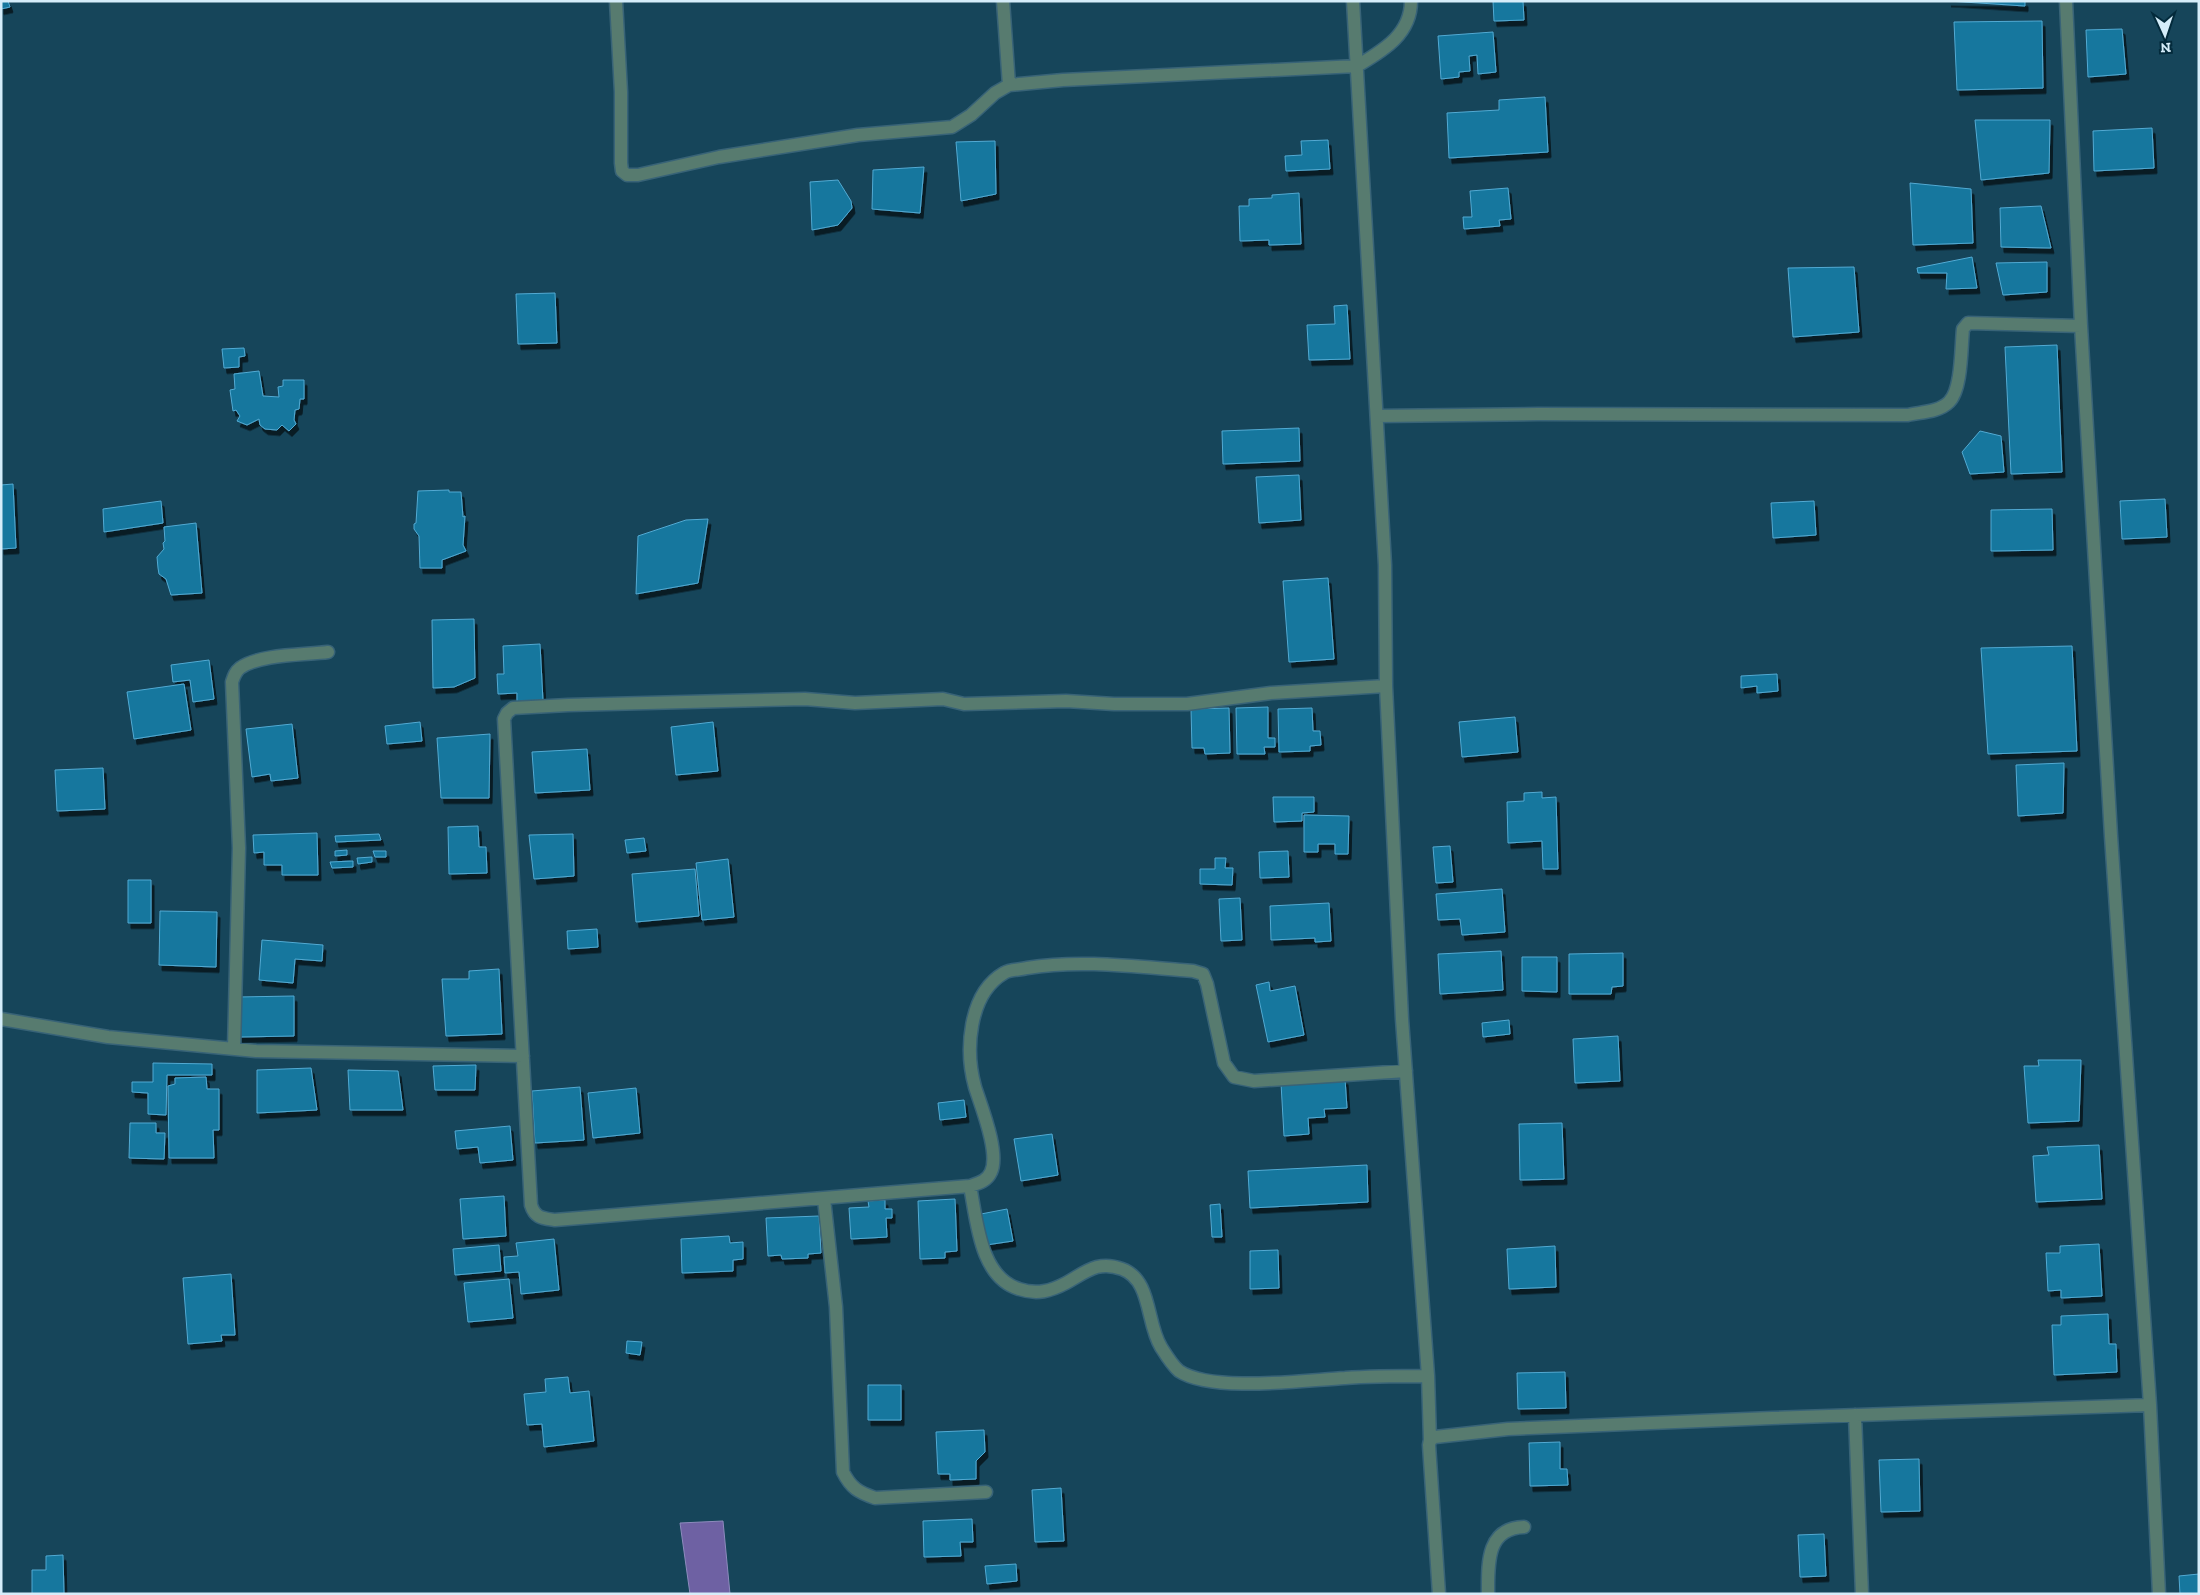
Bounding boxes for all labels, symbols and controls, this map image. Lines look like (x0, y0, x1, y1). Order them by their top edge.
north arrow (2140, 10, 2190, 60)
text: N (2160, 39, 2171, 56)

